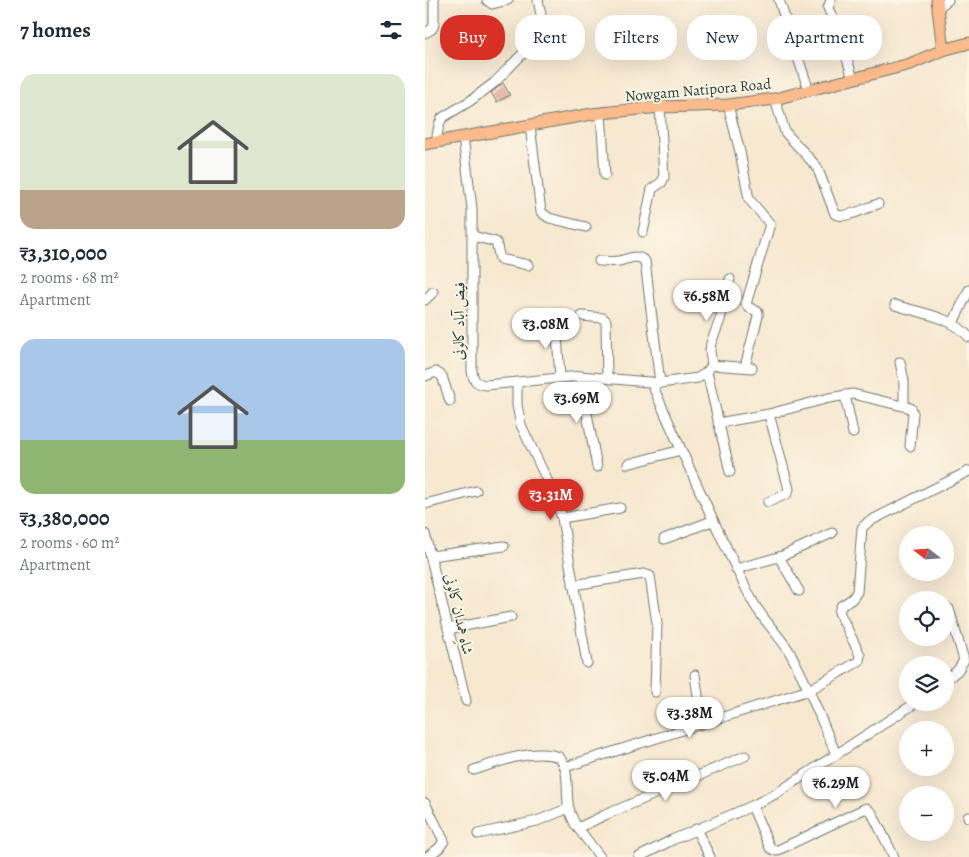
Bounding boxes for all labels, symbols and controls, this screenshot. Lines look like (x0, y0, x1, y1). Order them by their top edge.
chip: Buy (440, 15, 505, 60)
chip: Rent (515, 15, 585, 60)
chip: Filters (595, 15, 677, 60)
chip: New (687, 15, 757, 60)
chip: Apartment (767, 15, 882, 60)
text: 7 homes (20, 16, 91, 44)
icon: filters (377, 16, 405, 44)
street label: Nowgam Natipora Road (624, 74, 773, 106)
icon: home (168, 107, 258, 197)
text: ₹3,310,000 (20, 239, 107, 267)
text: 2 rooms · 68 m² (20, 267, 119, 289)
pin: ₹6.58M (666, 280, 748, 322)
street label: فیض آباد کالونی (448, 282, 470, 360)
text: ₹6.58M (684, 285, 730, 307)
text: Apartment (20, 289, 91, 311)
pin: ₹3.08M (505, 308, 587, 350)
text: ₹3.08M (523, 313, 569, 335)
icon: home (168, 372, 258, 462)
pin: ₹3.69M (536, 382, 618, 424)
text: ₹3.69M (554, 387, 600, 409)
pin: ₹3.31M (510, 478, 592, 521)
text: ₹3.31M (529, 484, 573, 506)
text: ₹3,380,000 (20, 504, 110, 532)
north arrow (899, 526, 954, 581)
map controls (899, 526, 954, 841)
text: 2 rooms · 60 m² (20, 532, 120, 554)
text: Apartment (20, 554, 91, 576)
street label: شاہِ ہمدان کالونی (437, 571, 478, 657)
button: locate (899, 591, 954, 646)
button: layers (899, 656, 954, 711)
pin: ₹3.38M (649, 696, 731, 739)
text: ₹3.38M (667, 702, 713, 724)
button: + (899, 721, 954, 776)
pin: ₹5.04M (625, 760, 707, 802)
text: ₹5.04M (643, 765, 689, 787)
pin: ₹6.29M (795, 766, 877, 809)
text: ₹6.29M (813, 772, 859, 794)
button: − (899, 786, 954, 841)

